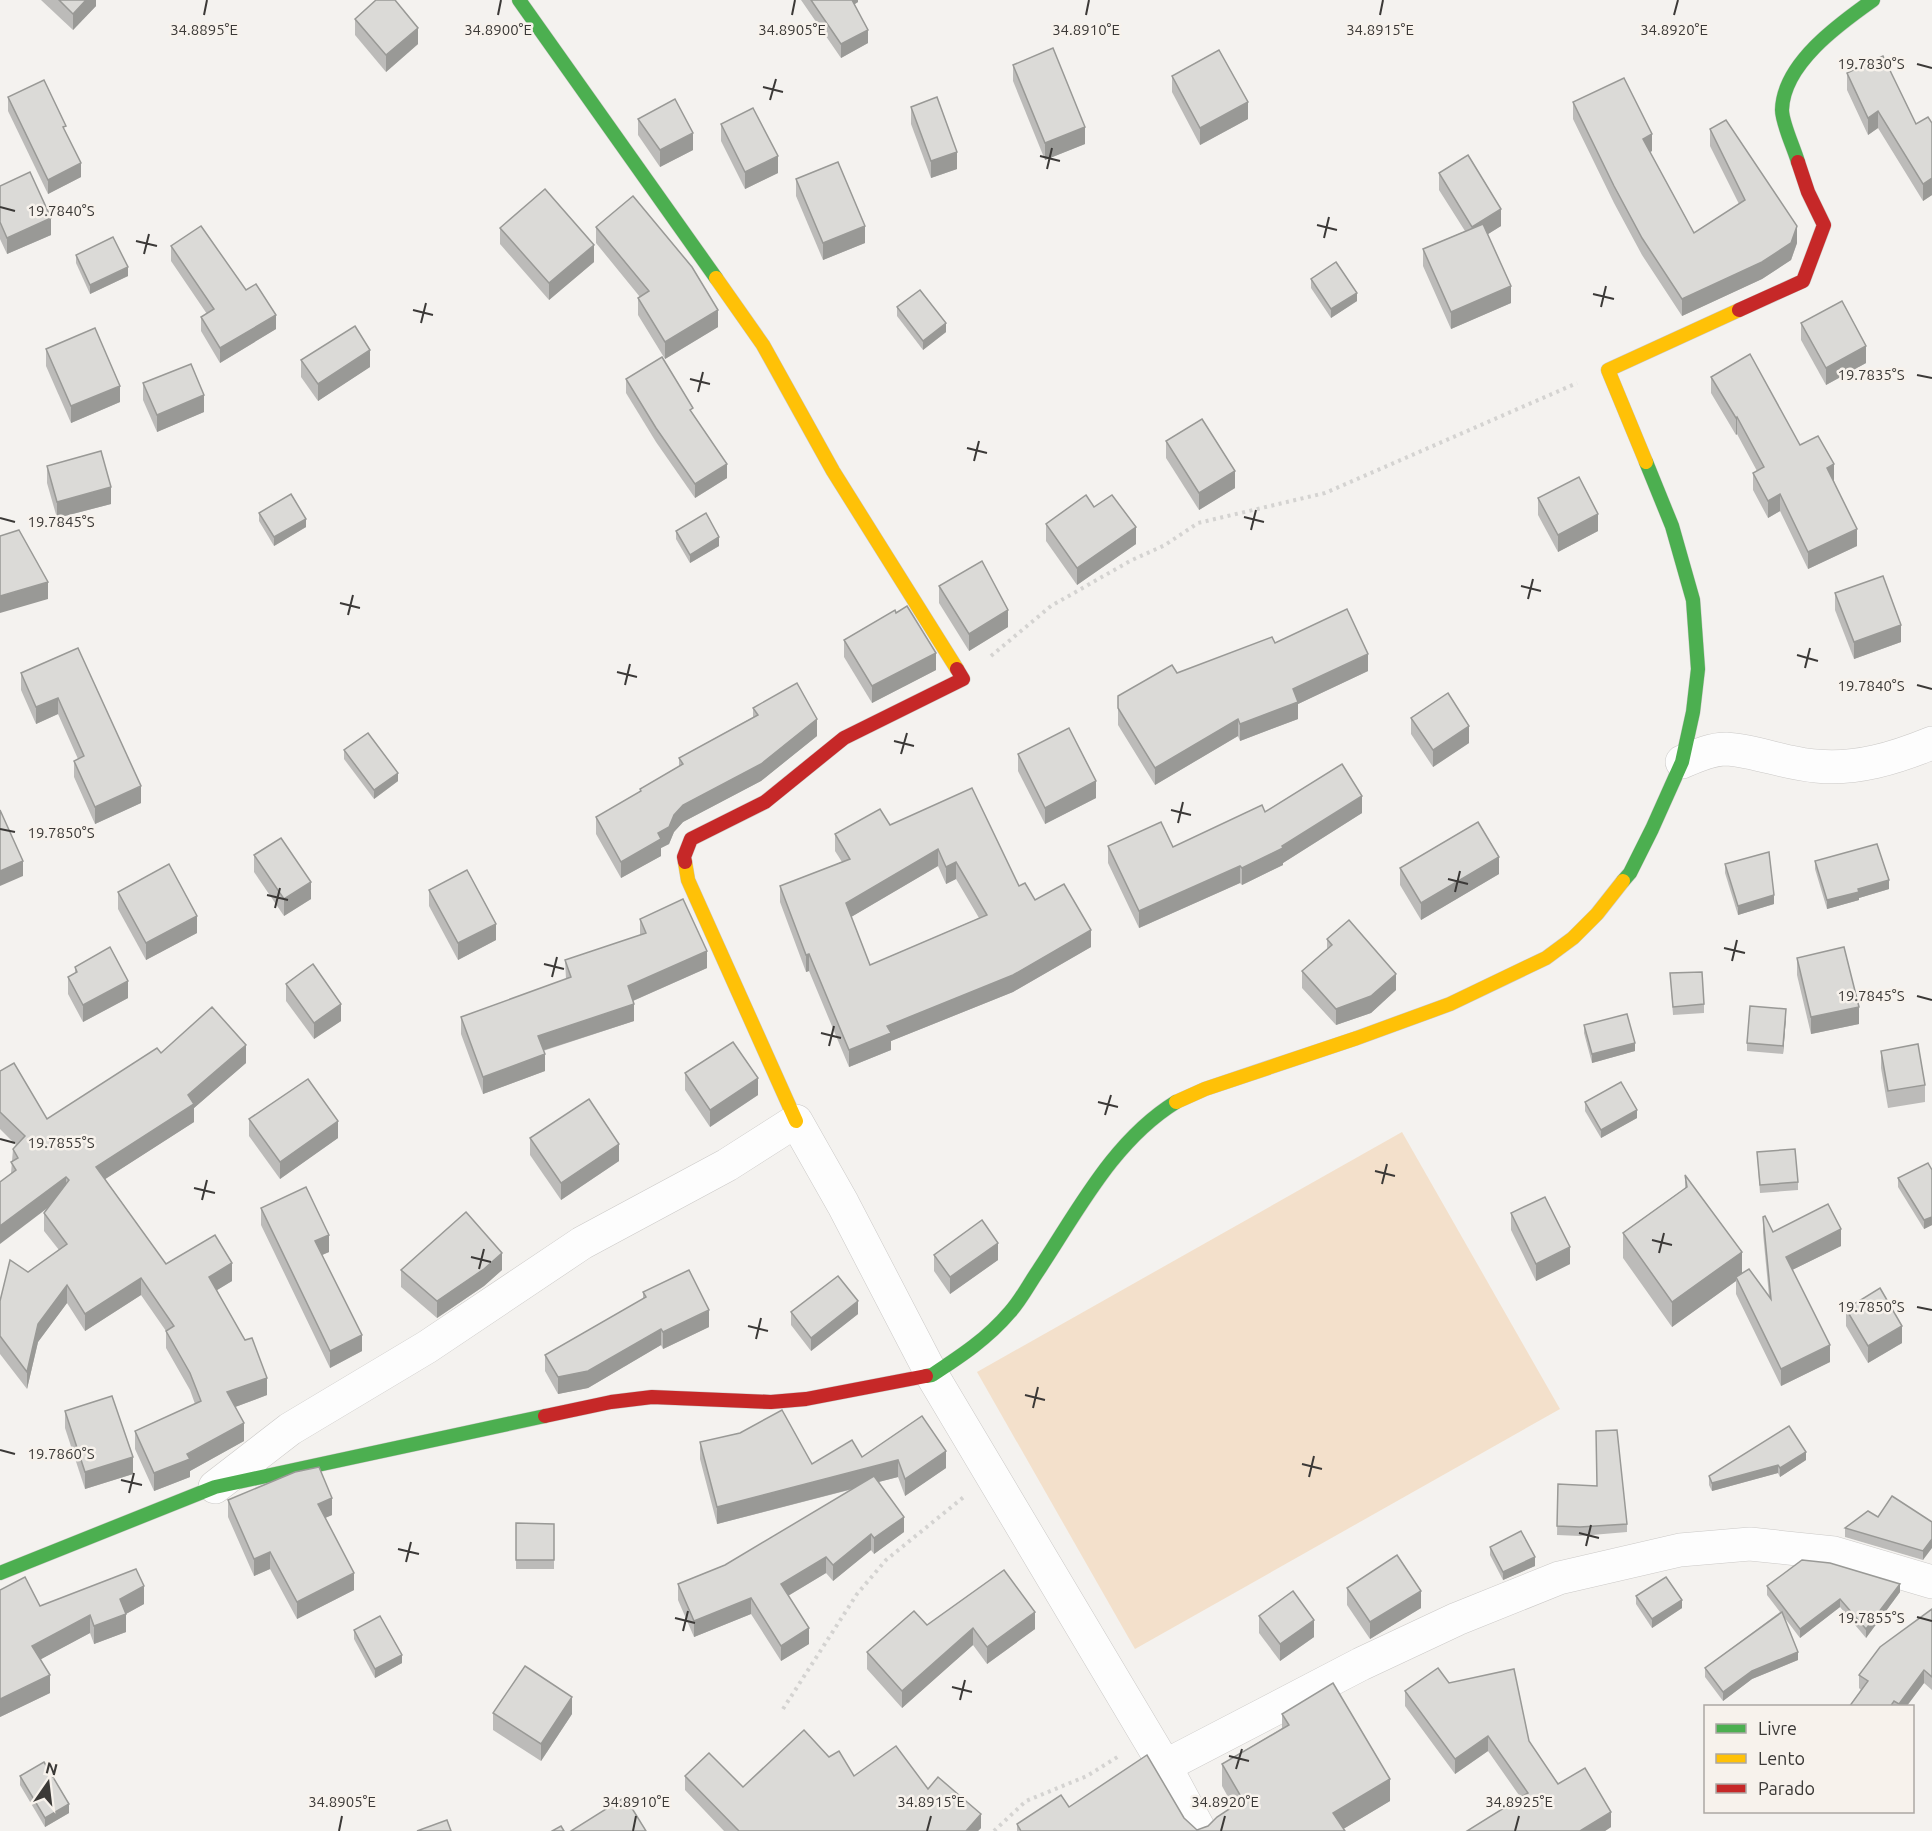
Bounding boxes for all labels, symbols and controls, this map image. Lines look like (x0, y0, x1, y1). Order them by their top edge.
text: 34.8895°E (170, 21, 238, 38)
text: 34.8900°E (464, 21, 532, 38)
text: 34.8905°E (758, 21, 826, 38)
text: 34.8910°E (1052, 21, 1120, 38)
text: 34.8915°E (1346, 21, 1414, 38)
text: 34.8920°E (1640, 21, 1708, 38)
text: 19.7830°S (1837, 55, 1905, 72)
text: 19.7840°S (27, 202, 95, 219)
text: 19.7835°S (1837, 366, 1905, 383)
text: 19.7845°S (27, 513, 95, 530)
text: 19.7840°S (1837, 677, 1905, 694)
text: 19.7850°S (27, 824, 95, 841)
text: 19.7845°S (1837, 987, 1905, 1004)
text: 19.7855°S (27, 1134, 95, 1151)
text: 19.7850°S (1837, 1298, 1905, 1315)
text: 19.7860°S (27, 1445, 95, 1462)
text: 19.7855°S (1837, 1609, 1905, 1626)
legend (1704, 1705, 1914, 1813)
text: Livre (1758, 1718, 1797, 1738)
text: Lento (1758, 1748, 1805, 1768)
north arrow (18, 1753, 78, 1813)
text: N (44, 1758, 60, 1779)
text: Parado (1758, 1778, 1815, 1798)
text: 34.8905°E (308, 1793, 376, 1810)
text: 34.8910°E (602, 1793, 670, 1810)
text: 34.8915°E (897, 1793, 965, 1810)
text: 34.8920°E (1191, 1793, 1259, 1810)
text: 34.8925°E (1485, 1793, 1553, 1810)

